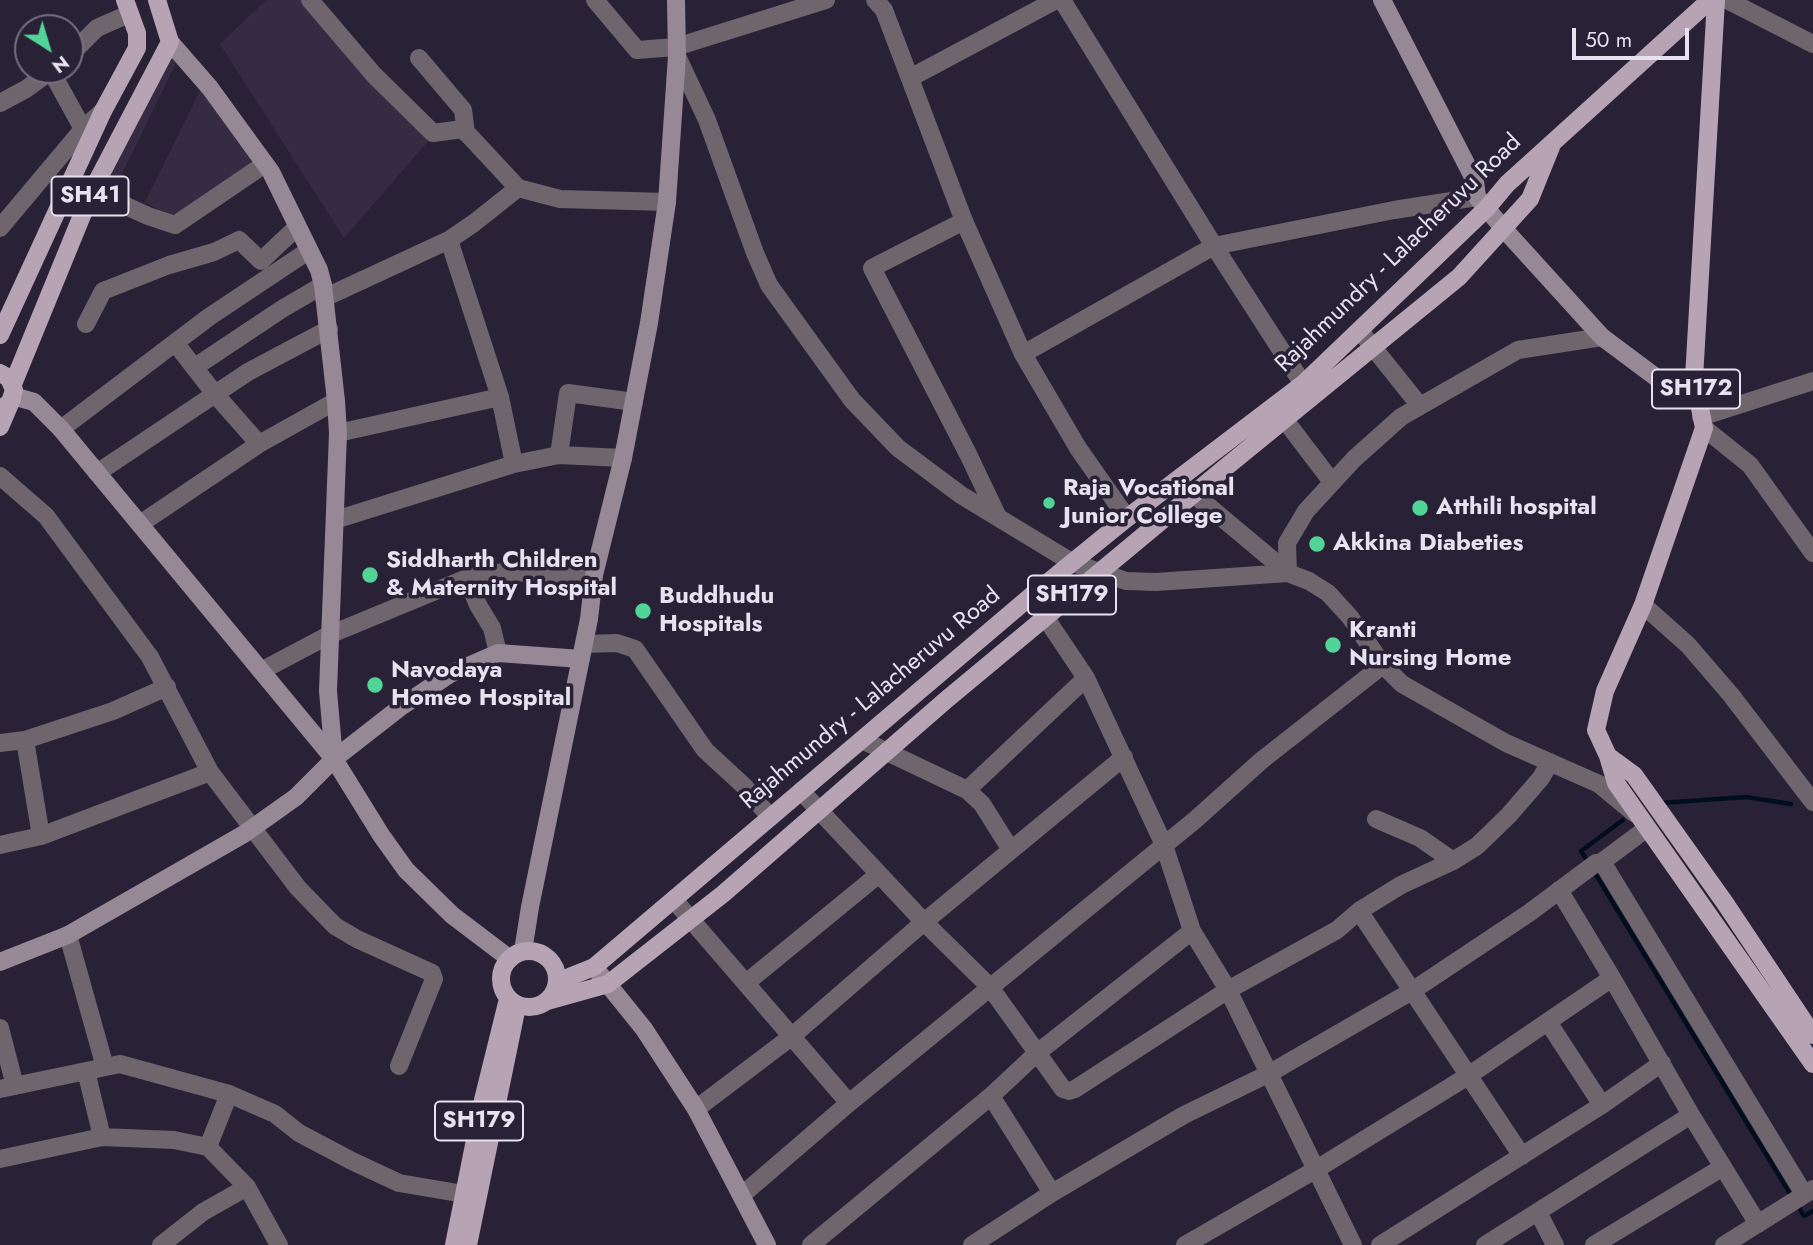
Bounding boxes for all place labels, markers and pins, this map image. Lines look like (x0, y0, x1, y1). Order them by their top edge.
place label: Raja Vocational Junior College (1063, 475, 1234, 531)
place label: Atthili hospital (1436, 494, 1597, 522)
marker: Raja Vocational Junior College (1041, 495, 1057, 511)
marker: Atthili hospital (1410, 498, 1430, 518)
place label: Akkina Diabeties (1333, 530, 1524, 558)
marker: Akkina Diabeties (1307, 534, 1327, 554)
place label: Siddharth Children & Maternity Hospital (386, 547, 617, 603)
marker: Siddharth Children & Maternity Hospital (360, 565, 380, 585)
place label: Buddhudu Hospitals (659, 583, 774, 639)
marker: Buddhudu Hospitals (633, 601, 653, 621)
place label: Kranti Nursing Home (1349, 617, 1511, 673)
marker: Kranti Nursing Home (1323, 635, 1343, 655)
place label: Navodaya Homeo Hospital (391, 657, 571, 713)
marker: Navodaya Homeo Hospital (365, 675, 385, 695)

